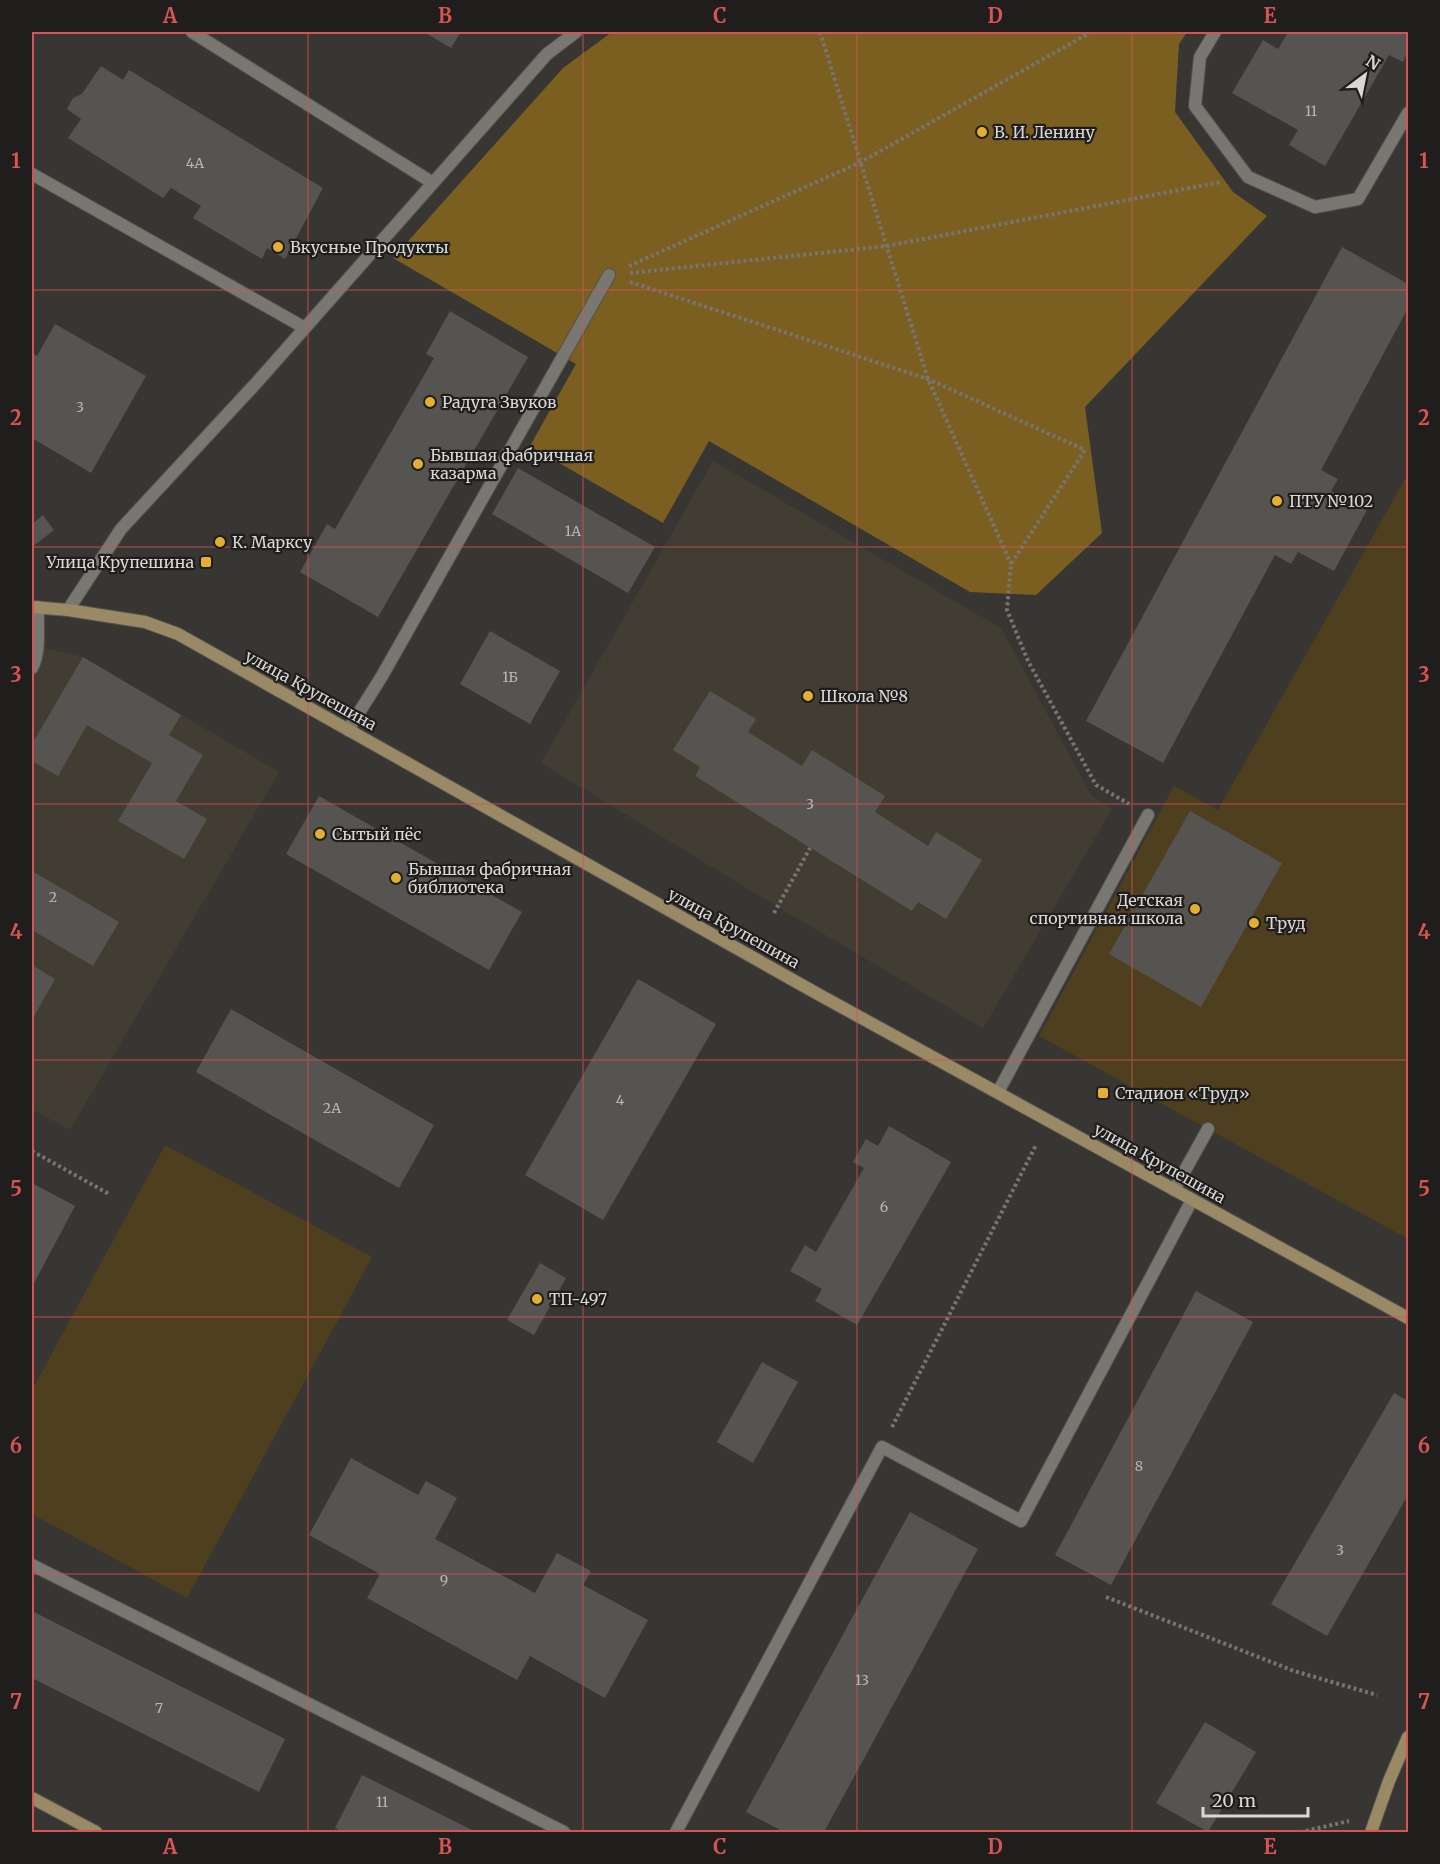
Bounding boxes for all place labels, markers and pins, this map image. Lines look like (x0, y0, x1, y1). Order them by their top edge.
place label: В. И. Ленину (994, 122, 1096, 142)
marker: В. И. Ленину (975, 125, 989, 139)
place label: Вкусные Продукты (290, 237, 449, 257)
marker: Вкусные Продукты (271, 240, 285, 254)
place label: Радуга Звуков (442, 392, 556, 412)
marker: Радуга Звуков (423, 395, 437, 409)
place label: Бывшая фабричная казарма (430, 445, 593, 483)
marker: Бывшая фабричная казарма (411, 457, 425, 471)
place label: ПТУ №102 (1289, 491, 1373, 511)
marker: ПТУ №102 (1270, 494, 1284, 508)
place label: К. Марксу (232, 532, 313, 552)
marker: К. Марксу (213, 535, 227, 549)
place label: Улица Крупешина (45, 552, 194, 572)
marker: Улица Крупешина (199, 555, 213, 569)
place label: Школа №8 (820, 686, 908, 706)
marker: Школа №8 (801, 689, 815, 703)
place label: Сытый пёс (332, 824, 421, 844)
marker: Сытый пёс (313, 827, 327, 841)
place label: Бывшая фабричная библиотека (408, 859, 571, 897)
marker: Бывшая фабричная библиотека (389, 871, 403, 885)
place label: Детская спортивная школа (1030, 890, 1183, 928)
marker: Детская спортивная школа (1188, 902, 1202, 916)
place label: Труд (1266, 913, 1306, 933)
marker: Труд (1247, 916, 1261, 930)
place label: Стадион «Труд» (1115, 1083, 1250, 1103)
marker: Стадион «Труд» (1096, 1086, 1110, 1100)
place label: ТП-497 (549, 1289, 607, 1309)
marker: ТП-497 (530, 1292, 544, 1306)

